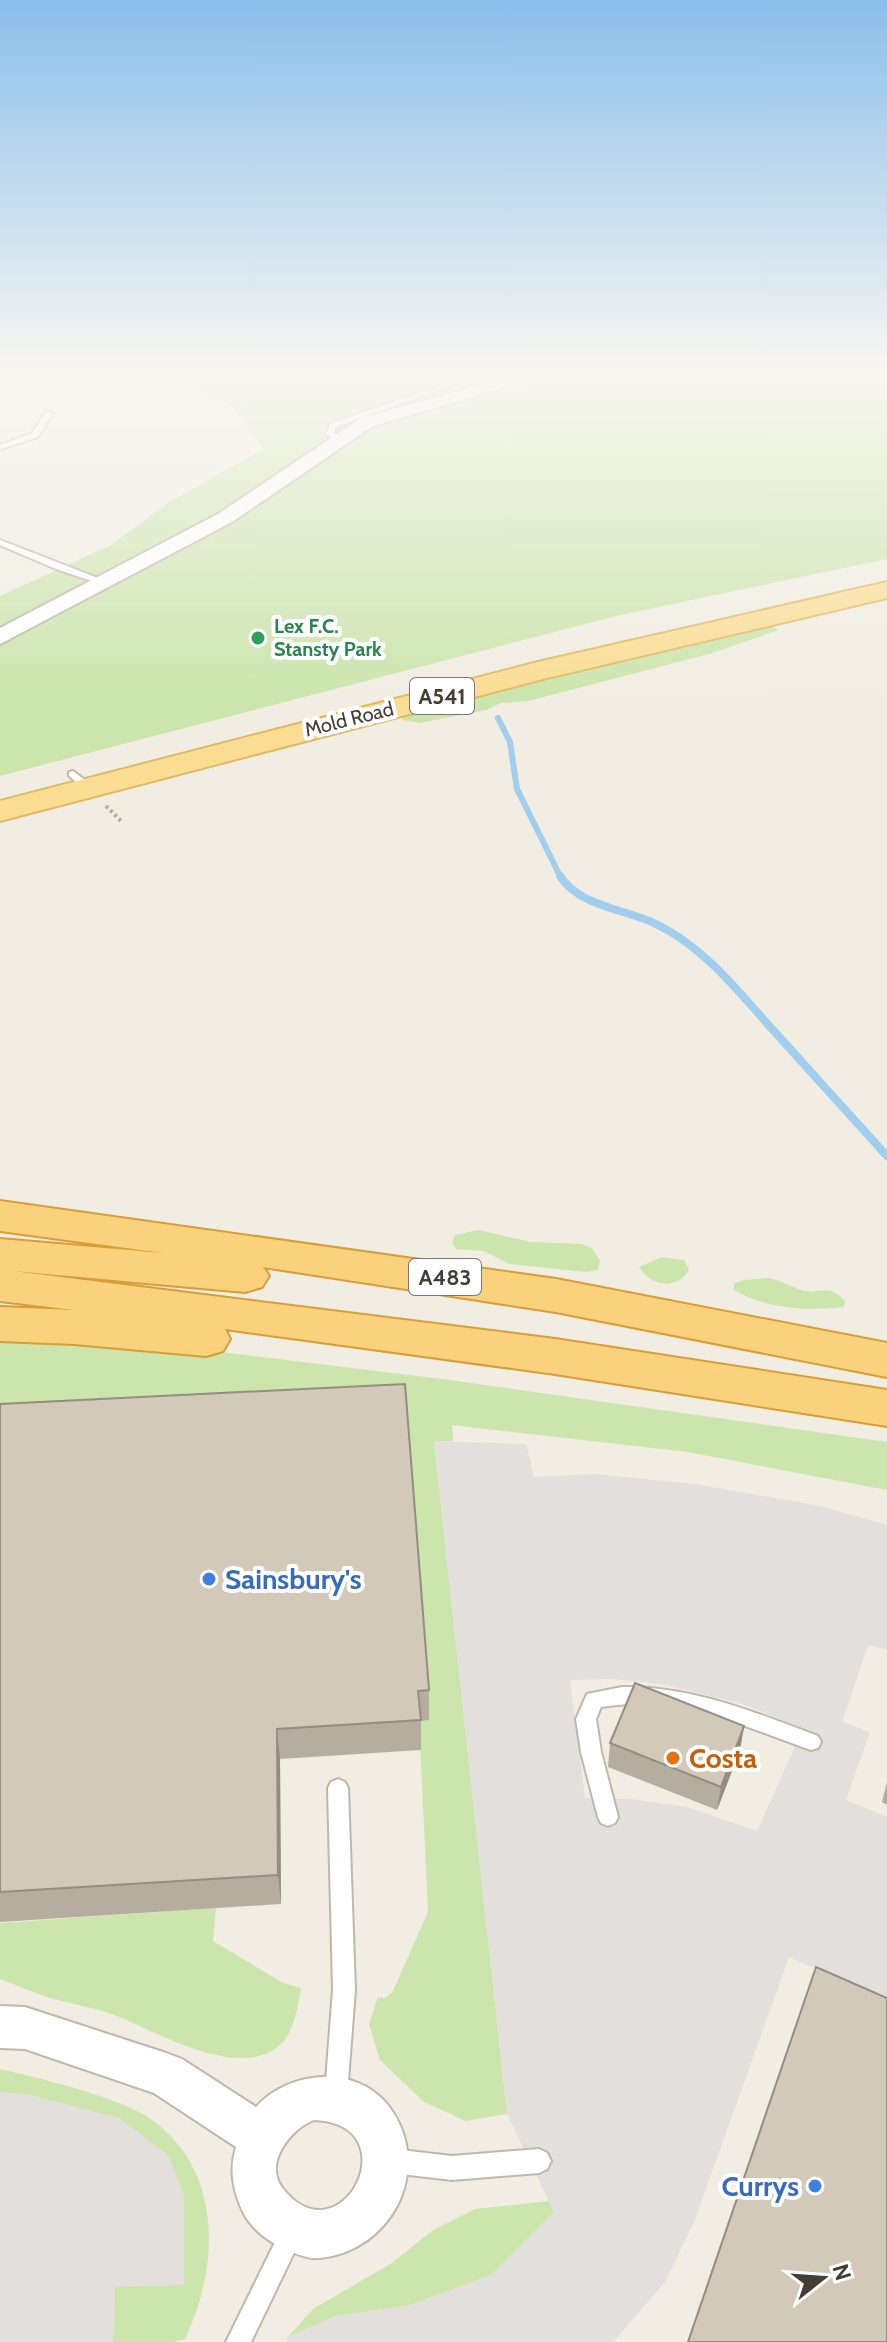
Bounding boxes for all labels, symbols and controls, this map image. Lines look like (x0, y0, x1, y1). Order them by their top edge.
place label: Lex F.C. Stansty Park (274, 614, 382, 661)
marker: Lex F.C. Stansty Park (249, 629, 267, 647)
road number: A541 (410, 678, 474, 714)
street label: Mold Road (302, 696, 396, 742)
road number: A483 (409, 1259, 481, 1295)
place label: Sainsbury's (225, 1562, 362, 1596)
marker: Sainsbury's (200, 1570, 218, 1588)
place label: Costa (689, 1741, 757, 1775)
marker: Costa (664, 1749, 682, 1767)
place label: Currys (722, 2169, 799, 2203)
marker: Currys (806, 2177, 824, 2195)
north arrow (783, 2238, 863, 2318)
text: N (826, 2261, 857, 2284)

